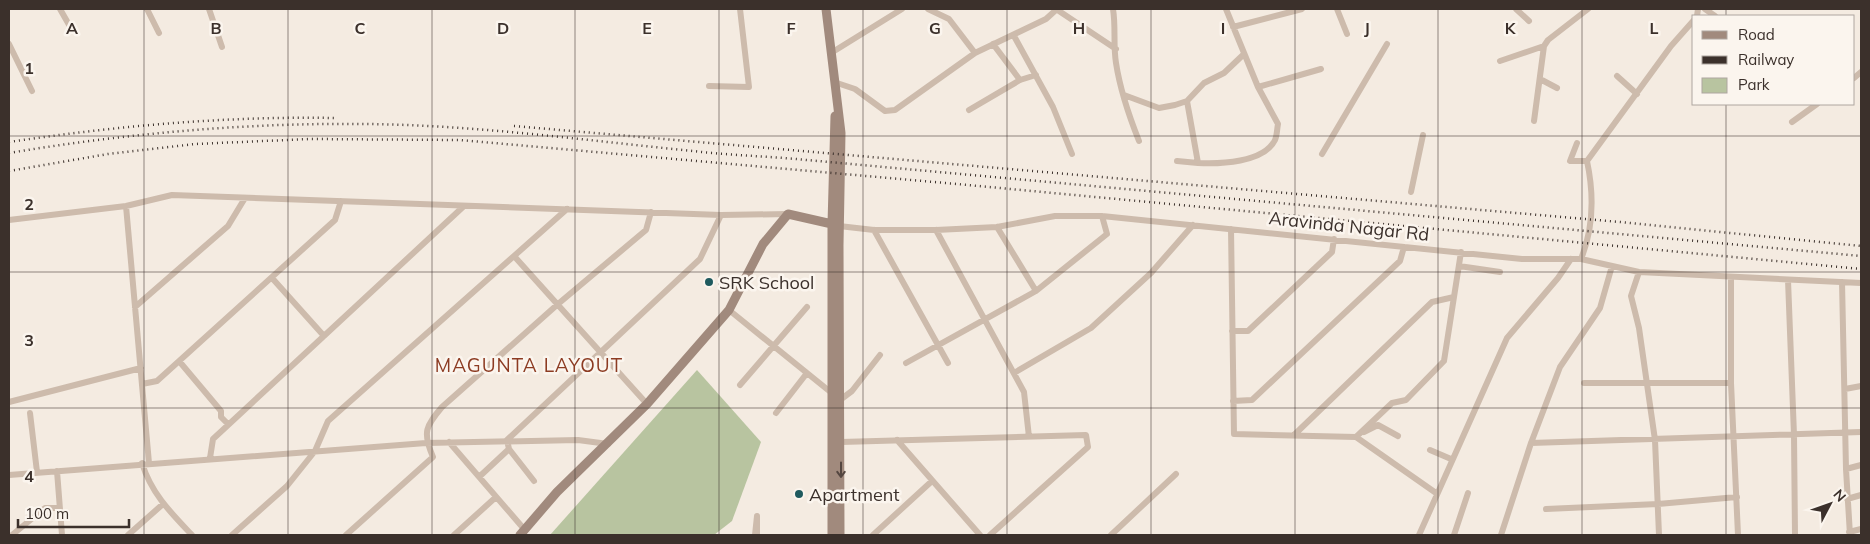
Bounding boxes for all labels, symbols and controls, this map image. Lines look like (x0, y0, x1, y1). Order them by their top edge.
legend (1692, 15, 1855, 105)
text: A (66, 18, 78, 38)
text: B (210, 18, 222, 38)
text: C (355, 18, 366, 38)
text: D (497, 18, 509, 38)
text: E (642, 18, 652, 38)
text: F (786, 18, 796, 38)
text: G (929, 18, 941, 38)
text: H (1073, 18, 1085, 38)
text: I (1221, 18, 1225, 38)
text: J (1364, 18, 1370, 38)
text: K (1505, 18, 1517, 38)
text: L (1650, 18, 1659, 38)
text: Road (1738, 25, 1775, 44)
text: Railway (1738, 50, 1794, 69)
text: 1 (24, 58, 34, 78)
text: Park (1738, 75, 1770, 94)
text: 2 (24, 194, 34, 214)
street label: Aravinda Nagar Rd (1268, 206, 1430, 246)
place label: SRK School (719, 271, 814, 294)
marker: SRK School (703, 276, 715, 288)
text: 3 (24, 330, 34, 350)
district label: MAGUNTA LAYOUT (435, 353, 623, 377)
one-way arrow (836, 462, 846, 478)
text: 4 (24, 466, 34, 486)
north arrow (1805, 479, 1855, 529)
place label: Apartment (809, 483, 900, 506)
text: N (1830, 486, 1850, 505)
marker: Apartment (793, 488, 805, 500)
scale bar (18, 496, 129, 528)
text: 100 m (25, 504, 69, 523)

